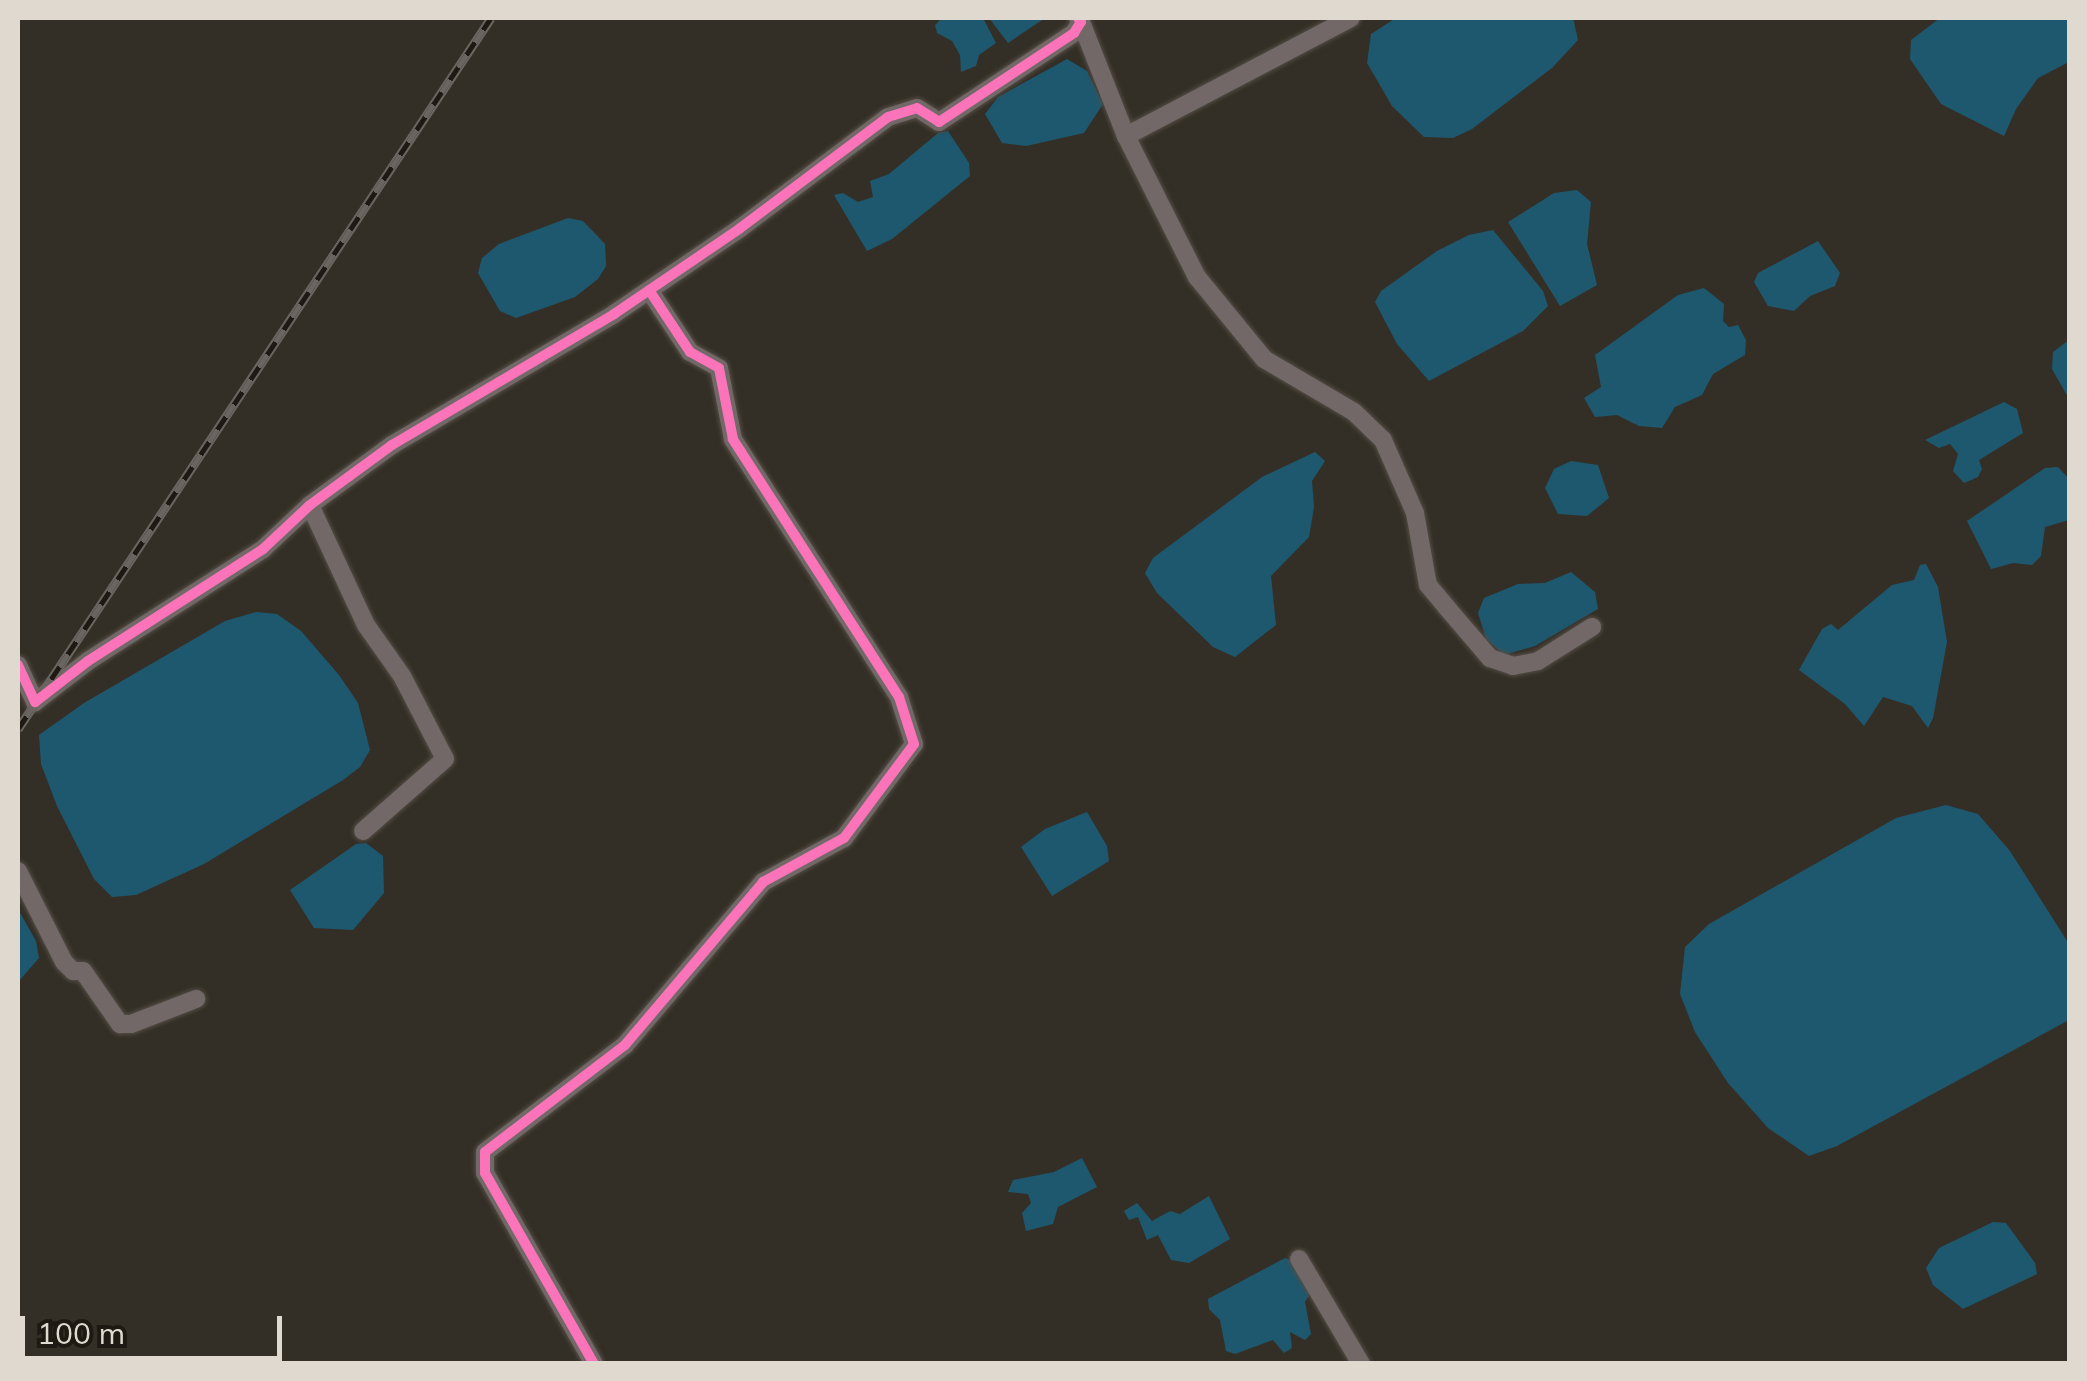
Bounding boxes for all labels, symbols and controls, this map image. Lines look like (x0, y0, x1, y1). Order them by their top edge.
scale bar (25, 1296, 288, 1358)
text: 100 m (37, 1314, 125, 1352)

